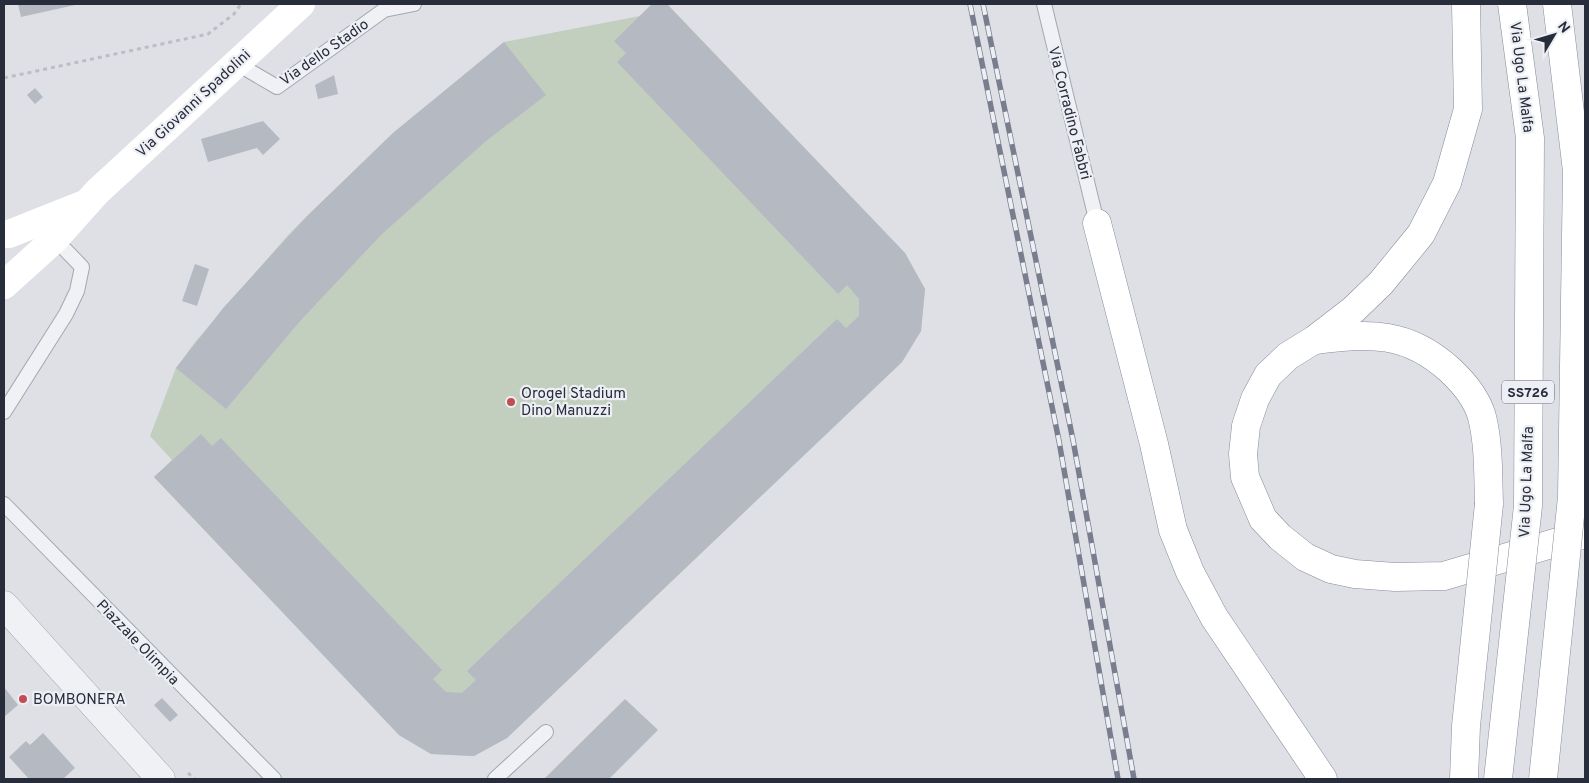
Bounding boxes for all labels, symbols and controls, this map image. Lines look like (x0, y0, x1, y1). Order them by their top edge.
north arrow (1529, 10, 1579, 60)
street label: Via dello Stadio (277, 16, 373, 91)
text: N (1553, 19, 1573, 37)
street label: Via Ugo La Malfa (1504, 21, 1537, 134)
street label: Via Corradino Fabbri (1043, 45, 1094, 182)
street label: Via Giovanni Spadolini (133, 46, 255, 162)
road number: SS726 (1502, 381, 1554, 404)
place label: Orogel Stadium Dino Manuzzi (521, 385, 626, 421)
marker: Orogel Stadium Dino Manuzzi (505, 396, 517, 408)
street label: Via Ugo La Malfa (1516, 426, 1539, 538)
street label: Piazzale Olimpia (91, 596, 182, 690)
place label: BOMBONERA (33, 691, 126, 710)
marker: BOMBONERA (17, 693, 29, 705)

